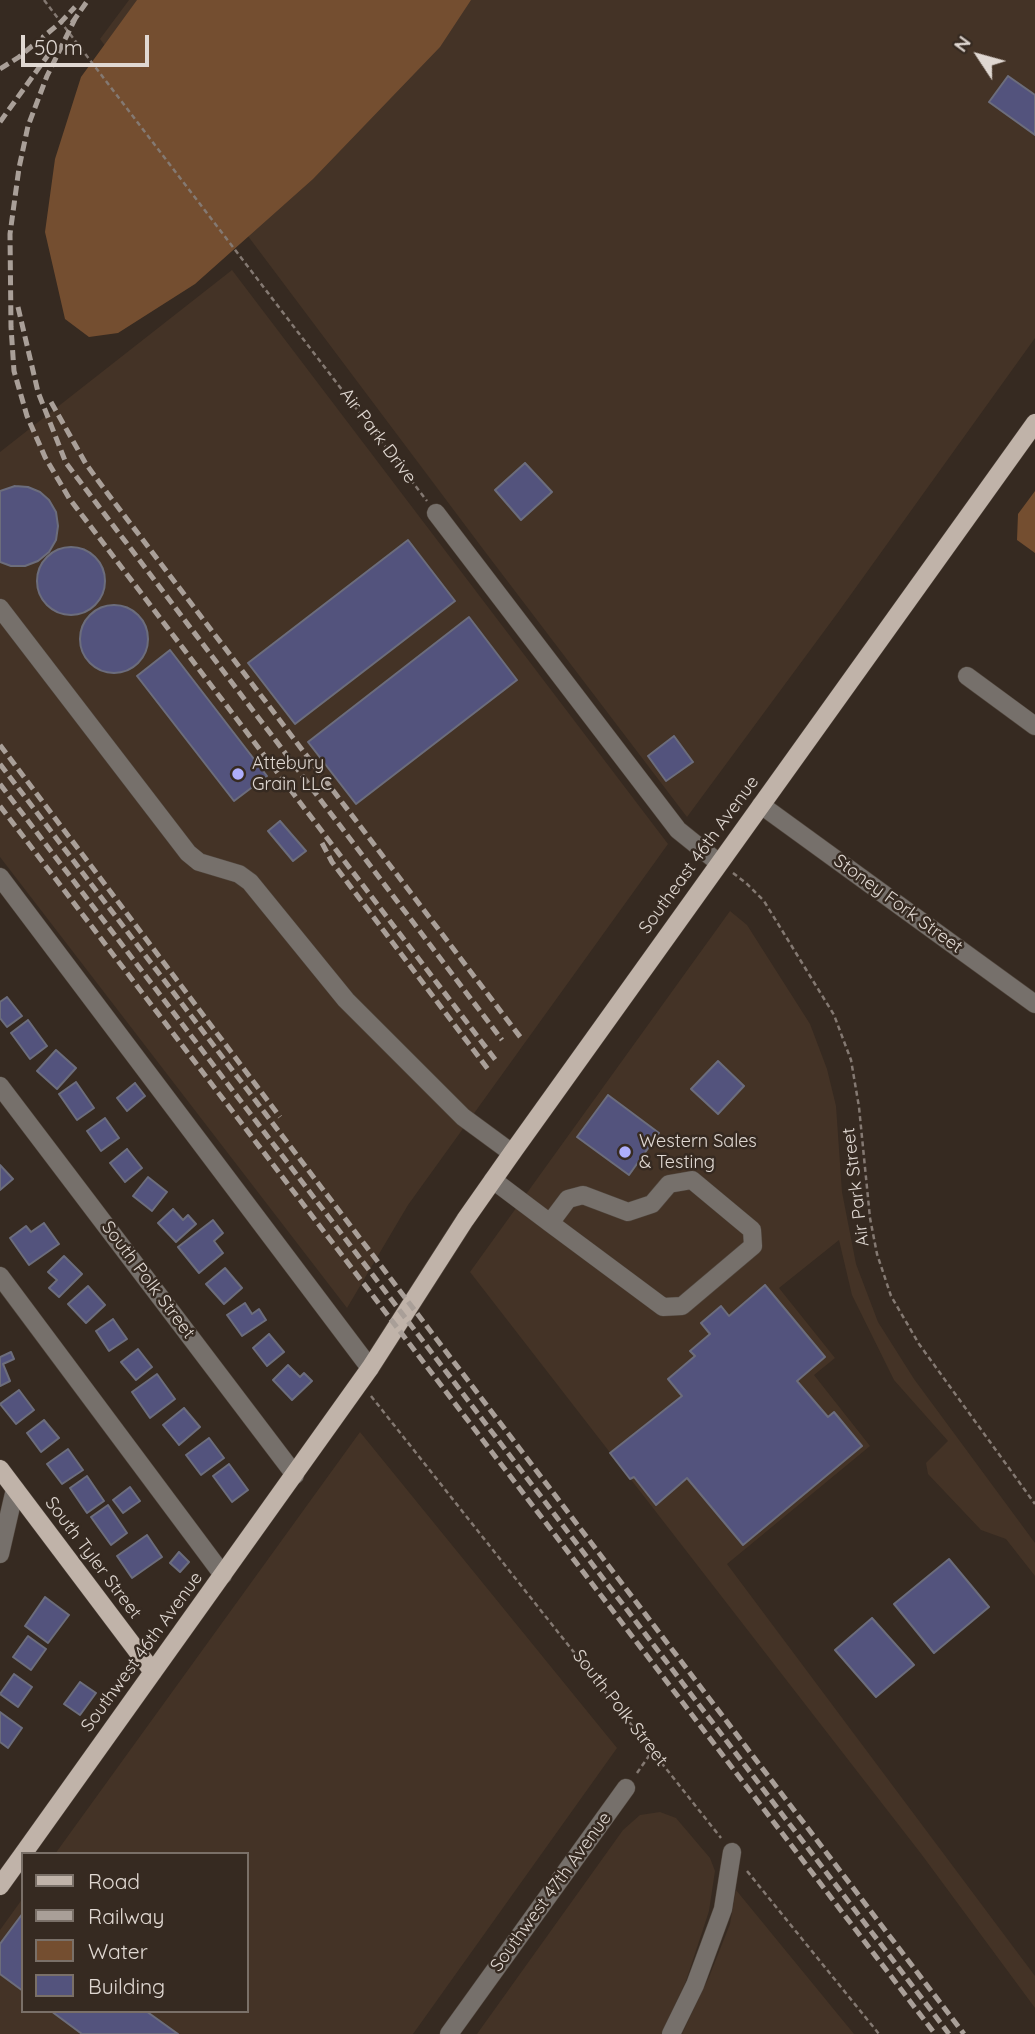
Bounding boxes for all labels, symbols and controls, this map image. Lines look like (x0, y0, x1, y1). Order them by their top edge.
scale bar (24, 21, 152, 65)
north arrow (944, 21, 1014, 91)
text: N (948, 31, 976, 56)
text: 50 m (34, 34, 83, 60)
street label: Air Park Drive (335, 384, 421, 488)
place label: Attebury Grain LLC (252, 753, 332, 796)
marker: Attebury Grain LLC (230, 766, 246, 782)
street label: Southeast 46th Avenue (634, 772, 764, 938)
street label: Stoney Fork Street (829, 850, 967, 958)
street label: Air Park Street (838, 1126, 874, 1248)
place label: Western Sales & Testing (639, 1131, 757, 1174)
marker: Western Sales & Testing (617, 1144, 633, 1160)
street label: South Polk Street (97, 1217, 199, 1343)
street label: South Tyler Street (40, 1493, 146, 1623)
street label: Southwest 46th Avenue (77, 1568, 207, 1736)
street label: South Polk Street (568, 1645, 672, 1771)
street label: Southwest 47th Avenue (486, 1808, 616, 1976)
legend (21, 1852, 248, 2013)
text: Road (88, 1868, 140, 1894)
text: Railway (88, 1903, 164, 1929)
text: Water (88, 1938, 148, 1964)
text: Building (88, 1973, 165, 1999)

